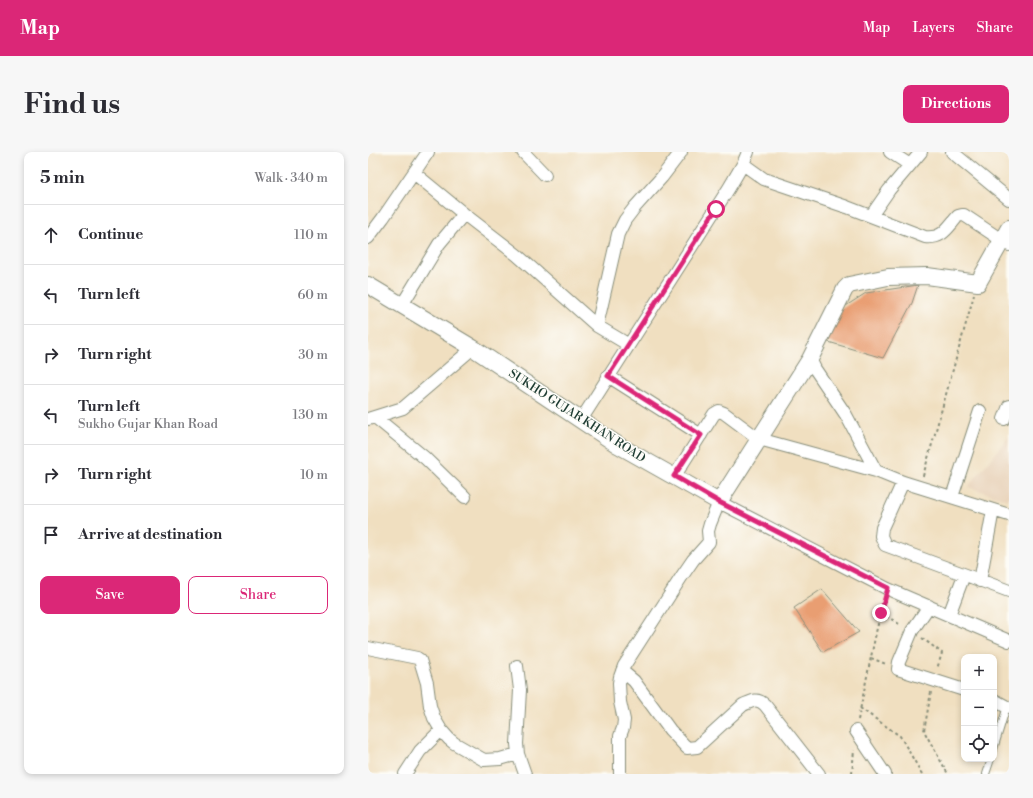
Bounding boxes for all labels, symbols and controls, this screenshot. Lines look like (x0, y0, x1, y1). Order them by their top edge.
text: Map (20, 16, 60, 40)
text: Map (863, 19, 890, 37)
text: Layers (912, 19, 955, 37)
text: Share (977, 19, 1013, 37)
button: Directions (903, 85, 1009, 123)
text: Find us (24, 87, 120, 122)
text: 5 min (40, 167, 85, 189)
text: Walk · 340 m (255, 170, 328, 186)
route start (707, 200, 725, 218)
icon: ahead (40, 224, 62, 246)
text: Continue (78, 225, 143, 244)
text: 110 m (294, 227, 328, 243)
icon: left (40, 284, 62, 306)
text: Turn left (78, 285, 140, 304)
text: 60 m (297, 287, 328, 303)
icon: right (40, 344, 62, 366)
text: Turn right (78, 345, 152, 364)
text: 30 m (298, 347, 328, 363)
street label: SUKHO GUJAR KHAN ROAD (506, 366, 648, 466)
text: Turn left (78, 397, 140, 416)
icon: left (40, 404, 62, 426)
text: 130 m (293, 407, 328, 423)
text: Sukho Gujar Khan Road (78, 416, 218, 432)
icon: right (40, 464, 62, 486)
text: Turn right (78, 465, 152, 484)
text: 10 m (300, 467, 328, 483)
icon: arrive (40, 524, 62, 546)
text: Arrive at destination (78, 525, 222, 544)
button: Save (40, 576, 180, 614)
button: Share (188, 576, 328, 614)
route end (872, 604, 890, 622)
map controls (961, 654, 997, 762)
button: + (961, 654, 997, 690)
button: − (961, 690, 997, 726)
button: locate (961, 726, 997, 762)

